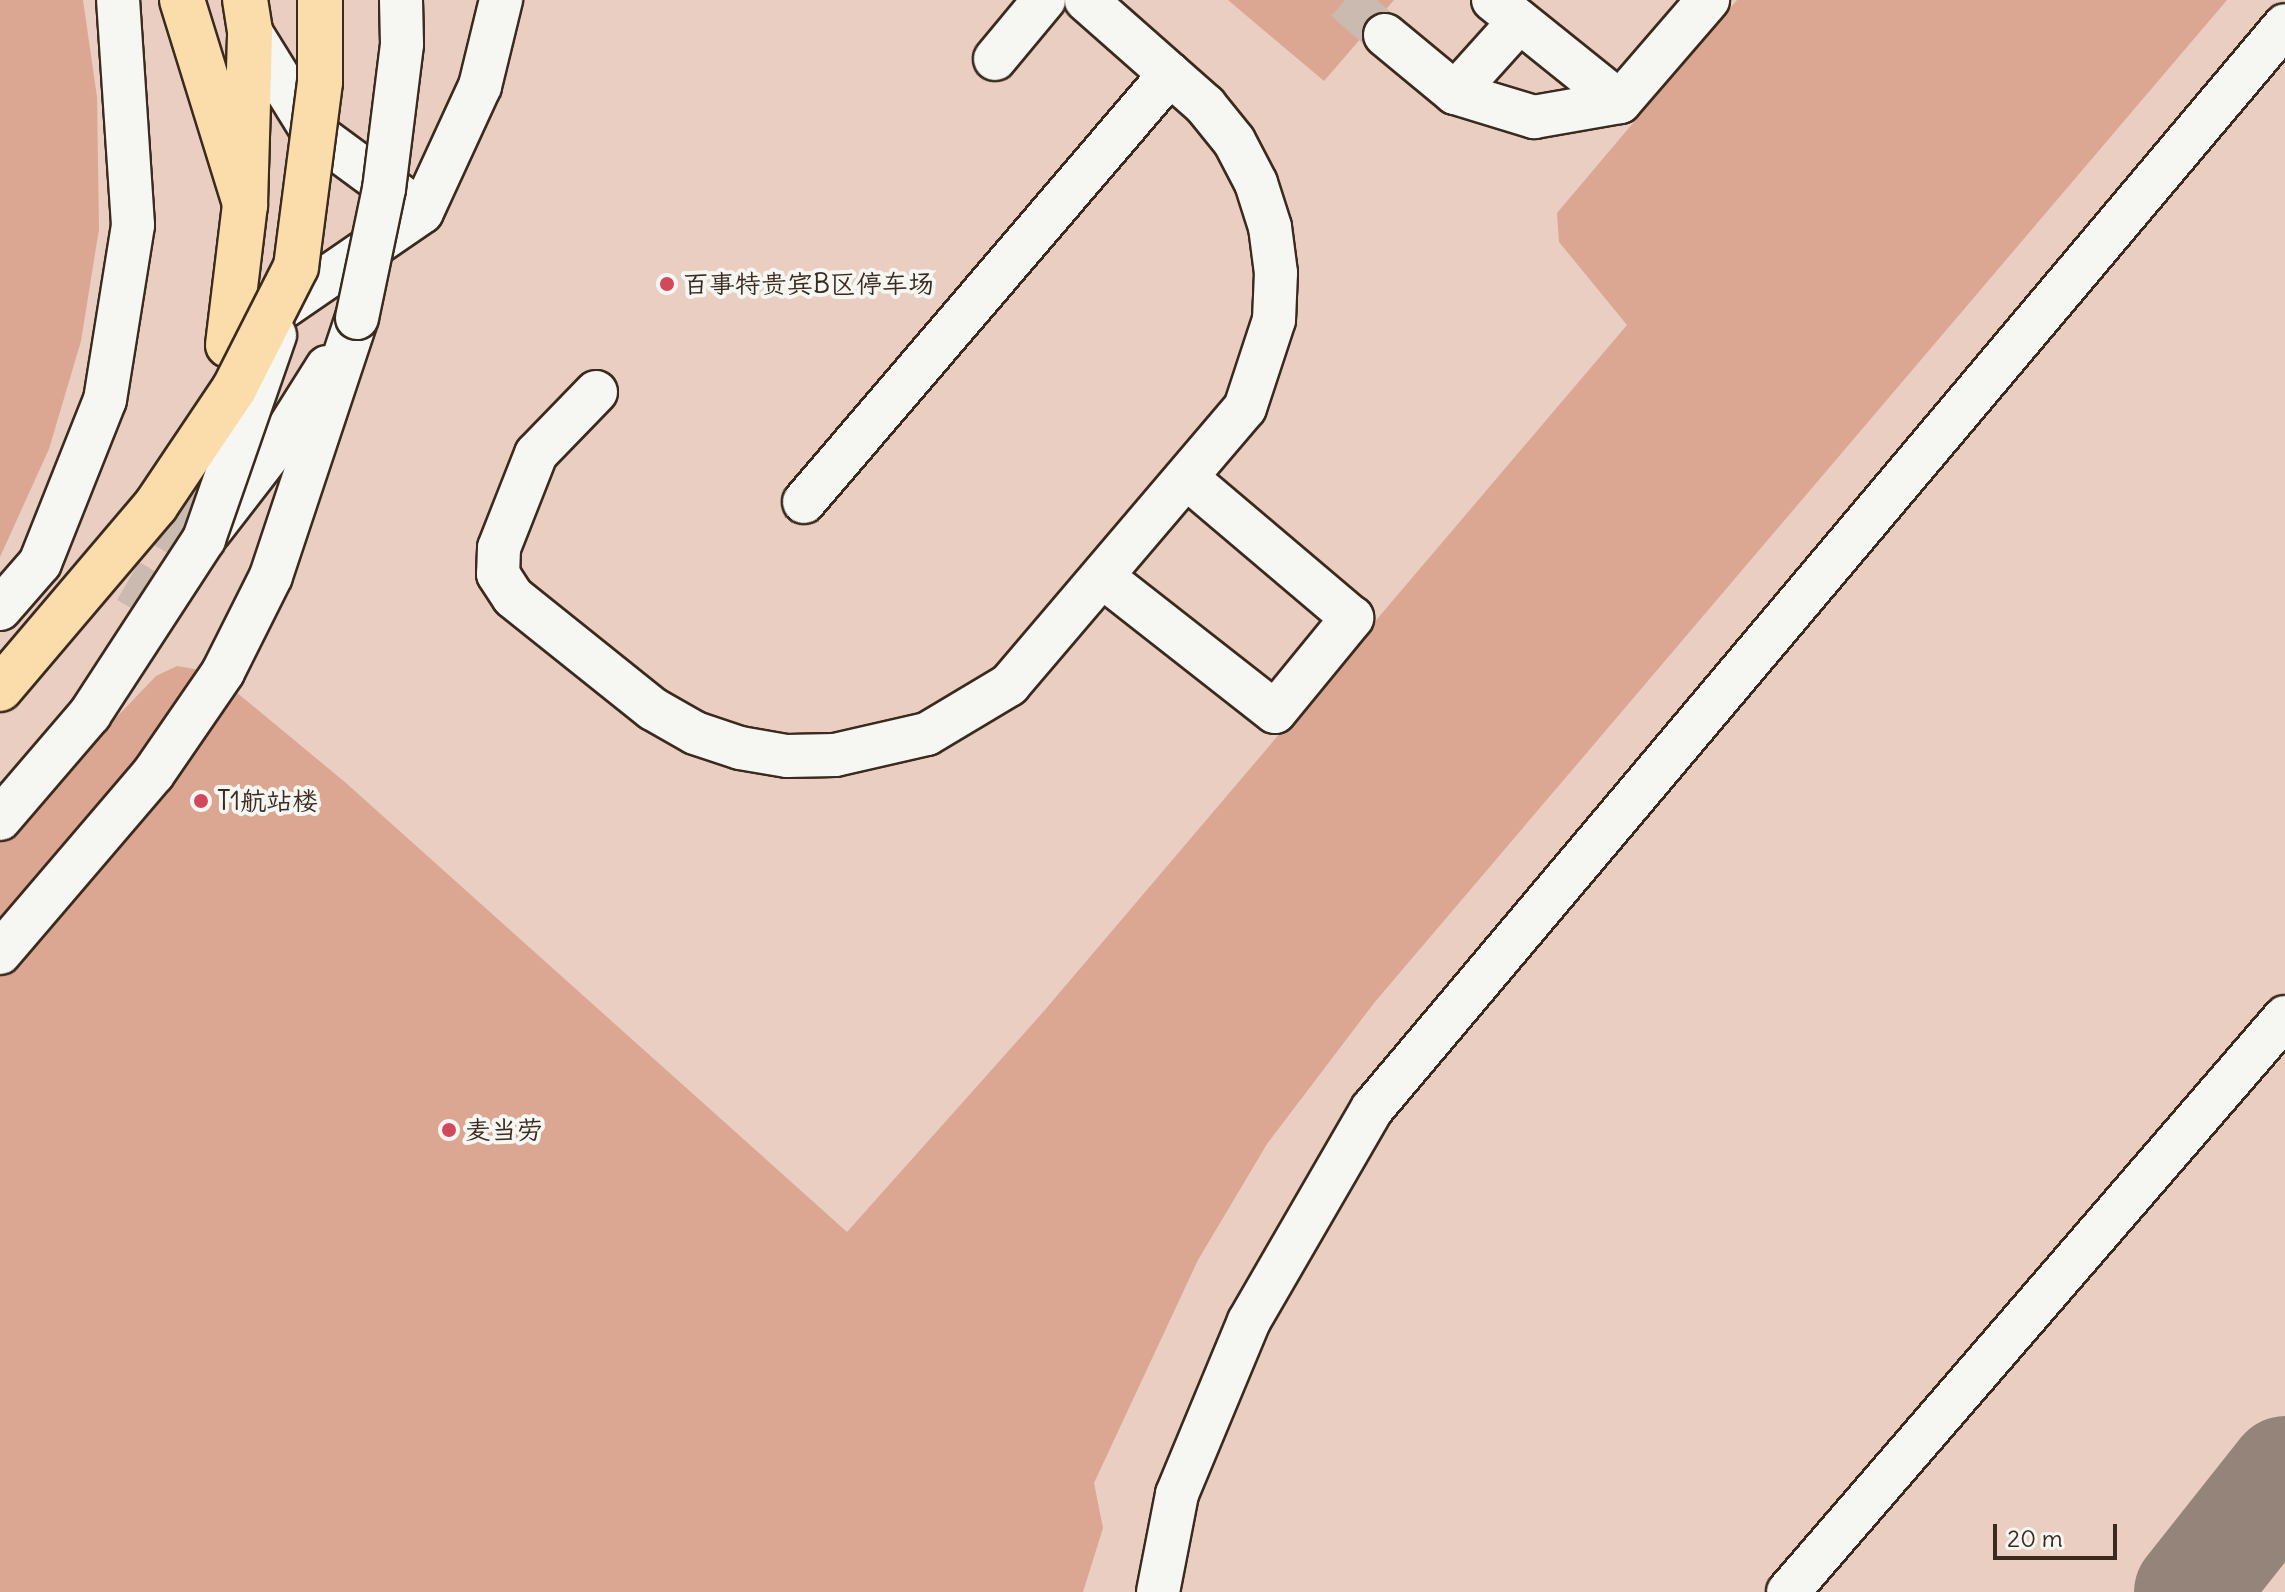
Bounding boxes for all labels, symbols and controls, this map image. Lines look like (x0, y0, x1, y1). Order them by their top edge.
place label: 百事特贵宾B区停车场 (683, 268, 934, 300)
marker: 百事特贵宾B区停车场 (658, 275, 676, 293)
place label: T1航站楼 (217, 785, 318, 817)
marker: T1航站楼 (192, 792, 210, 810)
place label: 麦当劳 (465, 1114, 543, 1146)
marker: 麦当劳 (440, 1121, 458, 1139)
scale bar (1997, 1508, 2121, 1558)
text: 20 m (2007, 1523, 2063, 1553)

